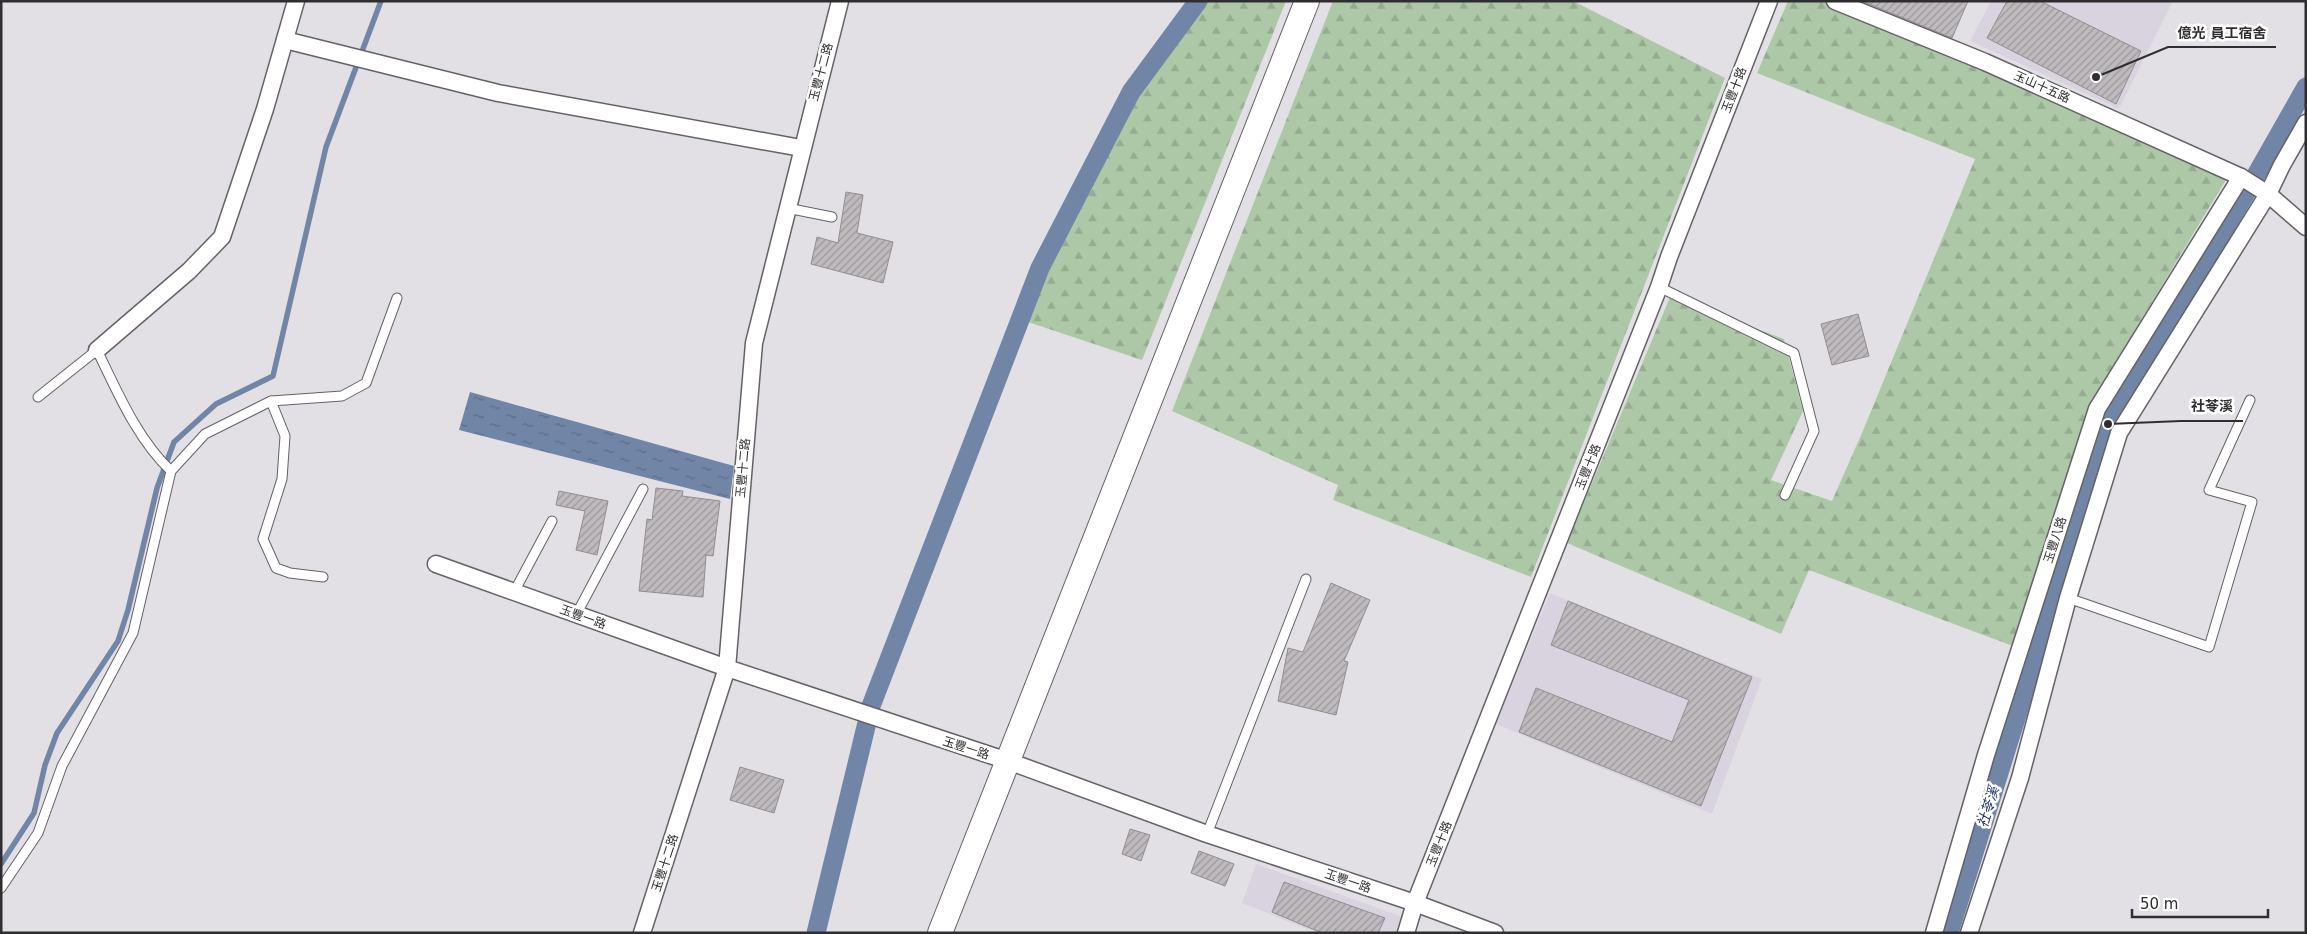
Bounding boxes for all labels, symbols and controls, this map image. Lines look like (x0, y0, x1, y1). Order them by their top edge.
callout: 億光 員工宿舍 (2168, 18, 2276, 47)
text: 億光 員工宿舍 (2178, 25, 2266, 41)
street label: 玉豐十二路 (806, 41, 836, 103)
street label: 玉豐十路 (1719, 65, 1749, 115)
street label: 玉山十五路 (2012, 68, 2072, 106)
callout: 社苓溪 (2181, 392, 2243, 421)
text: 社苓溪 (2191, 398, 2233, 414)
street label: 玉豐十二路 (733, 437, 753, 499)
street label: 玉豐十路 (1573, 442, 1603, 492)
street label: 玉豐八路 (2041, 515, 2069, 565)
street label: 玉豐一路 (558, 602, 608, 632)
street label: 玉豐一路 (941, 734, 991, 762)
water label: 社苓溪 (1974, 783, 2002, 829)
street label: 玉豐十路 (1424, 819, 1454, 869)
street label: 玉豐十二路 (649, 832, 681, 894)
street label: 玉豐一路 (1323, 867, 1373, 895)
scale bar (2132, 886, 2268, 918)
text: 50 m (2140, 895, 2178, 913)

